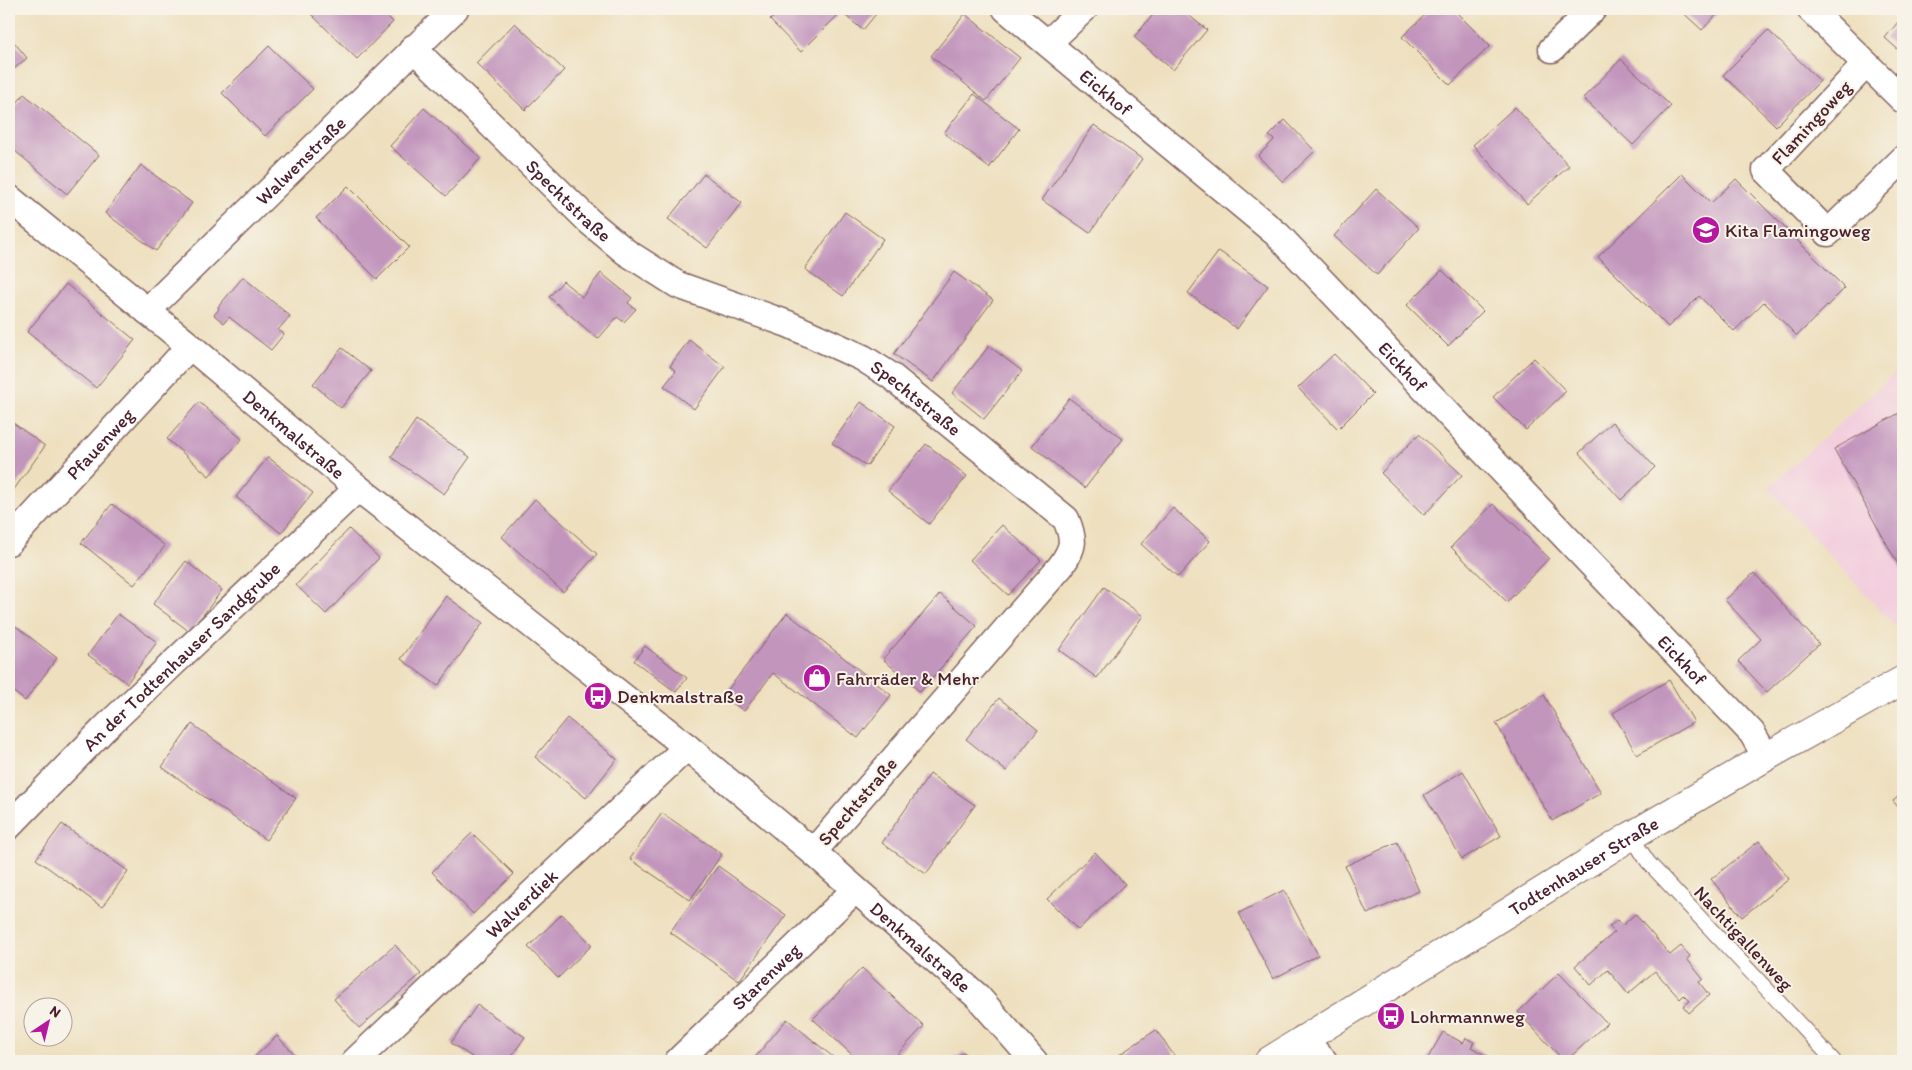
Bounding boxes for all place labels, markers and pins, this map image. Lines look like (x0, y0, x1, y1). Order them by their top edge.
school or university icon: Kita Flamingoweg (1691, 215, 1721, 245)
place label: Kita Flamingoweg (1725, 219, 1871, 242)
shop icon: Fahrräder & Mehr (802, 663, 832, 693)
place label: Fahrräder & Mehr (836, 667, 980, 690)
bus stop icon: Denkmalstraße (583, 681, 613, 711)
place label: Denkmalstraße (617, 685, 744, 708)
bus stop icon: Lohrmannweg (1376, 1001, 1406, 1031)
place label: Lohrmannweg (1410, 1005, 1525, 1028)

